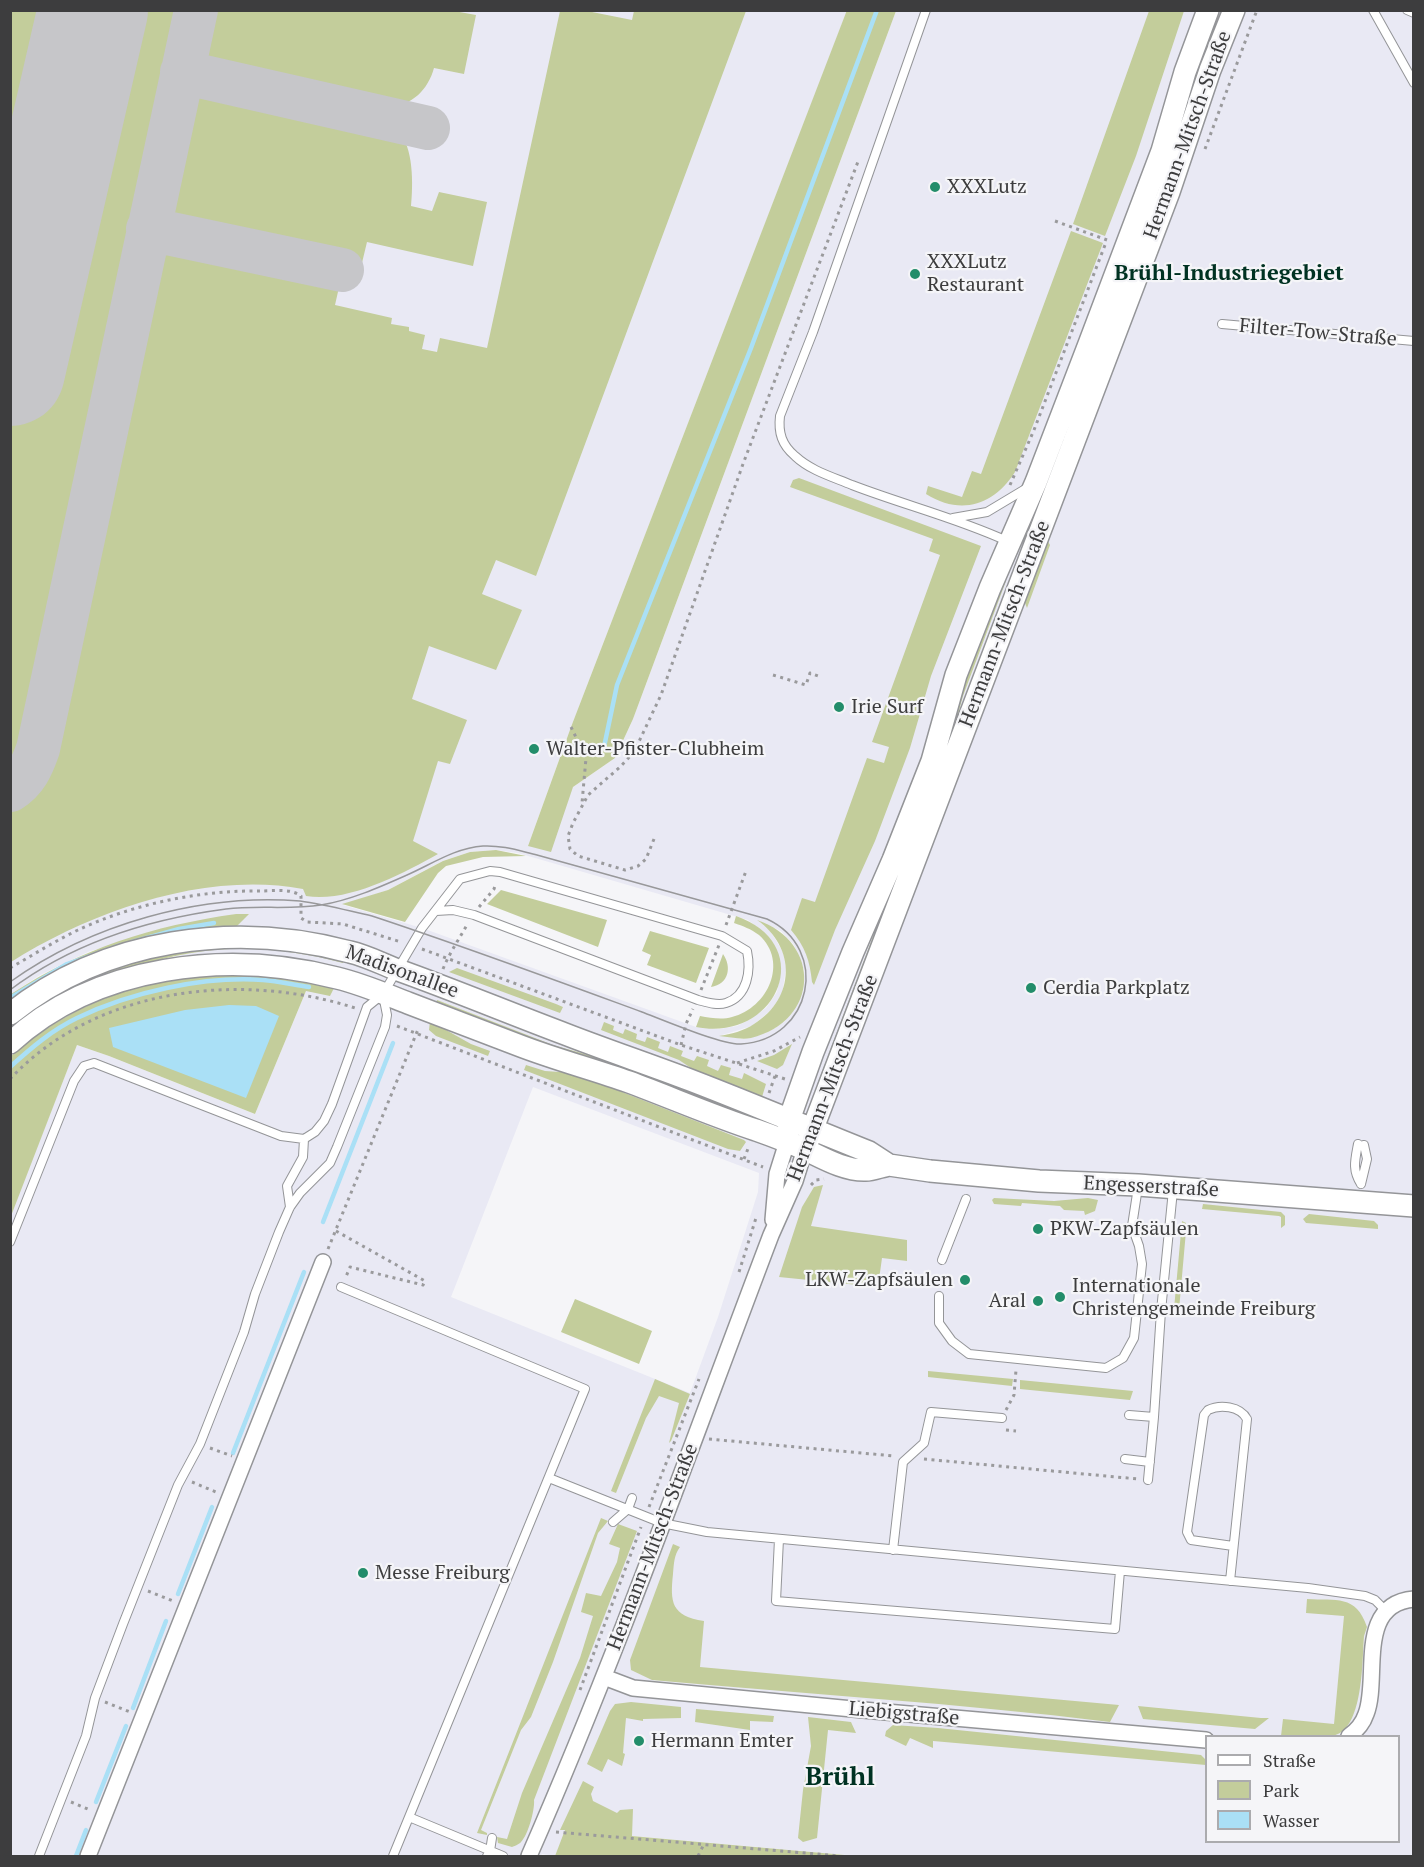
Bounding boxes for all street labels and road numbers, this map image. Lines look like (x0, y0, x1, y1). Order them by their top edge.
street label: Hermann-Mitsch-Straße (1139, 28, 1237, 242)
street label: Filter-Tow-Straße (1238, 314, 1398, 352)
street label: Hermann-Mitsch-Straße (954, 517, 1056, 731)
street label: Madisonallee (342, 940, 462, 1004)
street label: Hermann-Mitsch-Straße (782, 971, 884, 1185)
street label: Engesserstraße (1083, 1171, 1219, 1203)
street label: Hermann-Mitsch-Straße (602, 1440, 704, 1654)
street label: Liebigstraße (848, 1697, 960, 1731)

